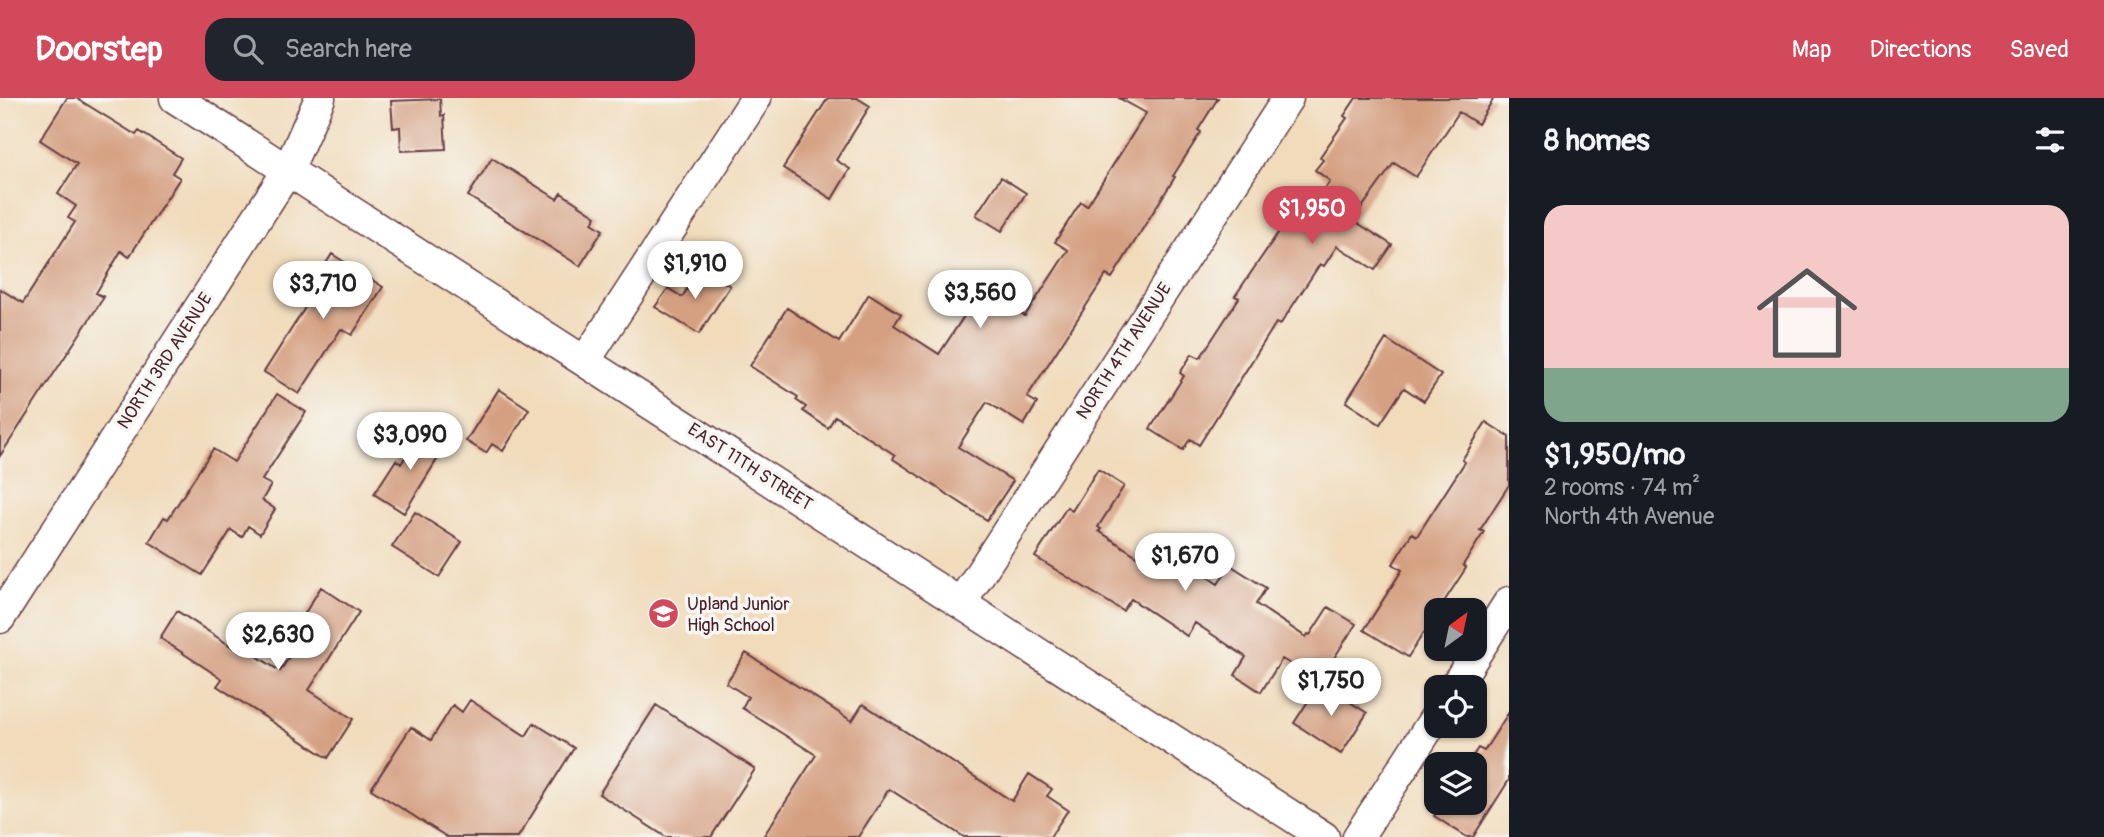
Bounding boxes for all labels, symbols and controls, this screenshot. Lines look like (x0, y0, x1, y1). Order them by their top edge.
search box (205, 18, 695, 81)
text: Doorstep (35, 29, 163, 70)
icon: search (229, 30, 267, 68)
text: Search here (285, 33, 412, 65)
text: Map (1792, 35, 1832, 64)
text: Directions (1870, 35, 1971, 64)
text: Saved (2009, 35, 2069, 64)
icon: filters (2031, 121, 2069, 159)
text: 8 homes (1544, 122, 1650, 159)
pin: $1,950 (1255, 186, 1369, 246)
text: $1,950 (1278, 194, 1346, 223)
pin: $1,910 (638, 242, 752, 301)
text: $1,910 (663, 249, 727, 278)
icon: home (1744, 250, 1870, 376)
pin: $3,710 (266, 262, 380, 321)
text: $3,710 (289, 269, 357, 298)
pin: $3,560 (923, 271, 1037, 330)
text: $3,560 (944, 278, 1016, 307)
street label: NORTH 4TH AVENUE (1071, 278, 1177, 424)
street label: NORTH 3RD AVENUE (112, 288, 218, 434)
pin: $3,090 (353, 412, 467, 472)
street label: EAST 11TH STREET (683, 418, 817, 516)
text: $3,090 (373, 420, 447, 449)
text: $1,950/mo (1544, 436, 1685, 473)
text: 2 rooms · 74 m² (1544, 473, 1700, 502)
text: North 4th Avenue (1544, 502, 1714, 531)
pin: $1,670 (1128, 533, 1242, 593)
text: $1,670 (1151, 541, 1219, 570)
place label: Upland Junior High School (687, 593, 790, 637)
school or university icon: Upland Junior High School (647, 597, 681, 631)
north arrow (1424, 598, 1488, 662)
map controls (1424, 598, 1487, 815)
pin: $2,630 (221, 612, 335, 672)
text: $2,630 (241, 620, 315, 649)
pin: $1,750 (1274, 658, 1388, 718)
text: $1,750 (1297, 666, 1365, 695)
button: locate (1424, 675, 1487, 738)
button: layers (1424, 752, 1487, 815)

